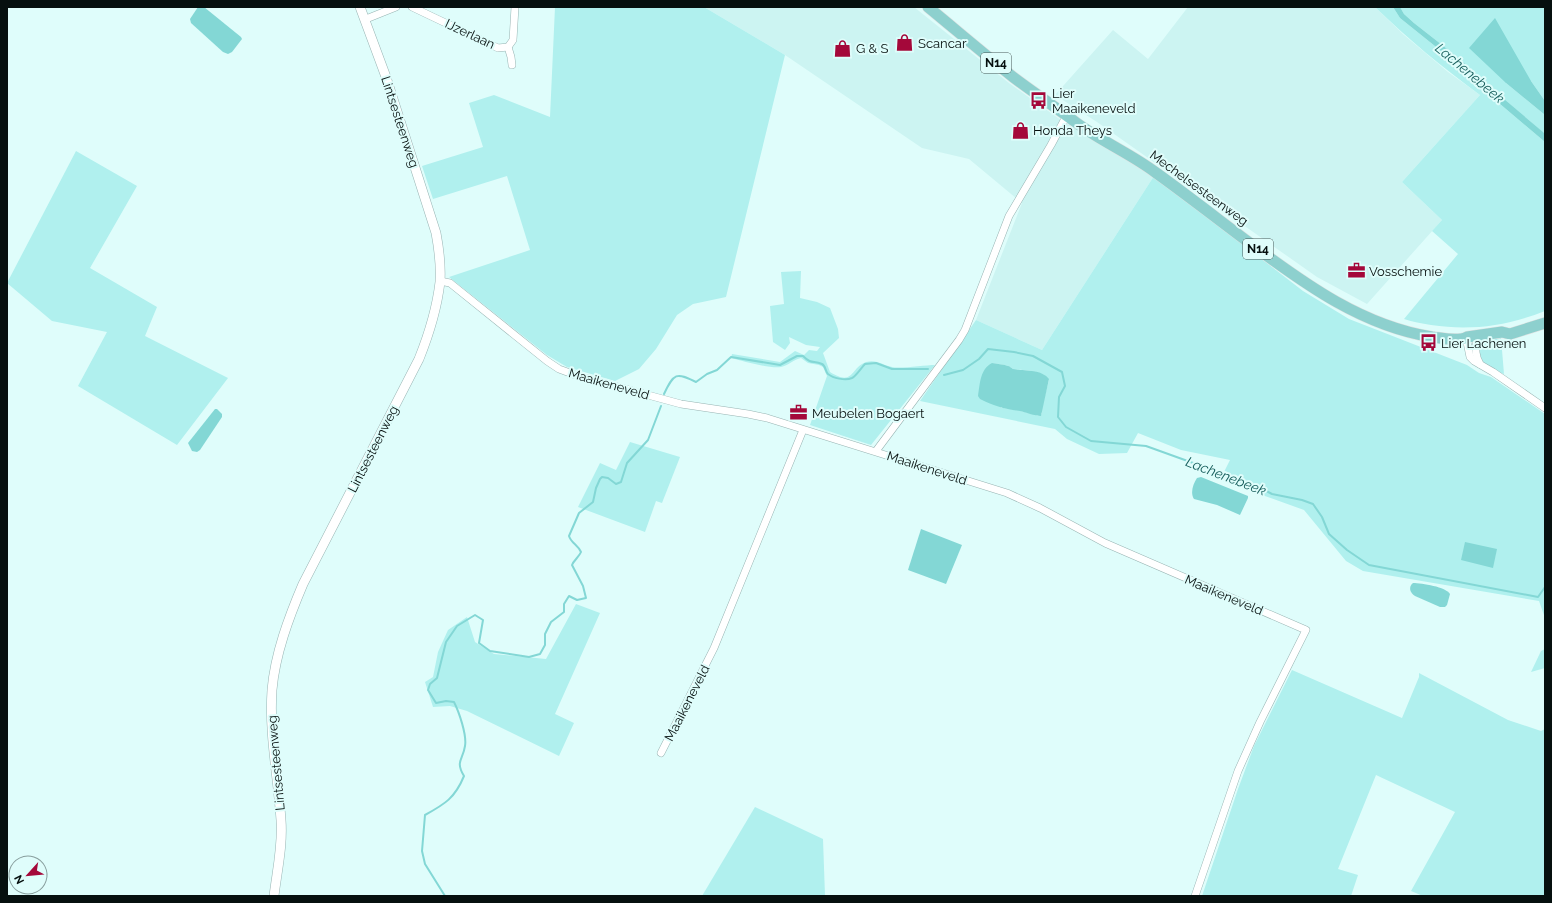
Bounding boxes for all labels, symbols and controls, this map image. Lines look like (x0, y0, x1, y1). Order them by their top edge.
street label: IJzerlaan (443, 16, 497, 52)
shop icon: Scancar (895, 33, 915, 53)
place label: Scancar (918, 36, 967, 51)
shop icon: G & S (833, 38, 853, 58)
water label: Lachenebeek (1432, 40, 1508, 107)
place label: G & S (856, 41, 889, 56)
road number: N14 (981, 53, 1011, 73)
street label: Lintsesteenweg (378, 74, 422, 170)
place label: Lier Maaikeneveld (1052, 86, 1136, 116)
bus stop icon: Lier Maaikeneveld (1029, 90, 1049, 110)
shop icon: Honda Theys (1010, 120, 1030, 140)
place label: Honda Theys (1033, 123, 1112, 138)
street label: Mechelsesteenweg (1147, 147, 1251, 229)
road number: N14 (1243, 239, 1273, 259)
office icon: Vosschemie (1346, 261, 1366, 281)
place label: Vosschemie (1369, 264, 1442, 279)
bus stop icon: Lier Lachenen (1418, 333, 1438, 353)
place label: Lier Lachenen (1441, 336, 1526, 351)
street label: Maaikeneveld (567, 365, 651, 403)
street label: Lintsesteenweg (345, 403, 401, 495)
office icon: Meubelen Bogaert (789, 403, 809, 423)
place label: Meubelen Bogaert (812, 406, 925, 421)
street label: Maaikeneveld (885, 448, 969, 488)
water label: Lachenebeek (1184, 453, 1269, 499)
street label: Maaikeneveld (1183, 572, 1265, 618)
street label: Maaikeneveld (661, 662, 713, 744)
street label: Lintsesteenweg (264, 715, 288, 811)
north arrow (8, 855, 48, 895)
text: N (12, 873, 27, 886)

